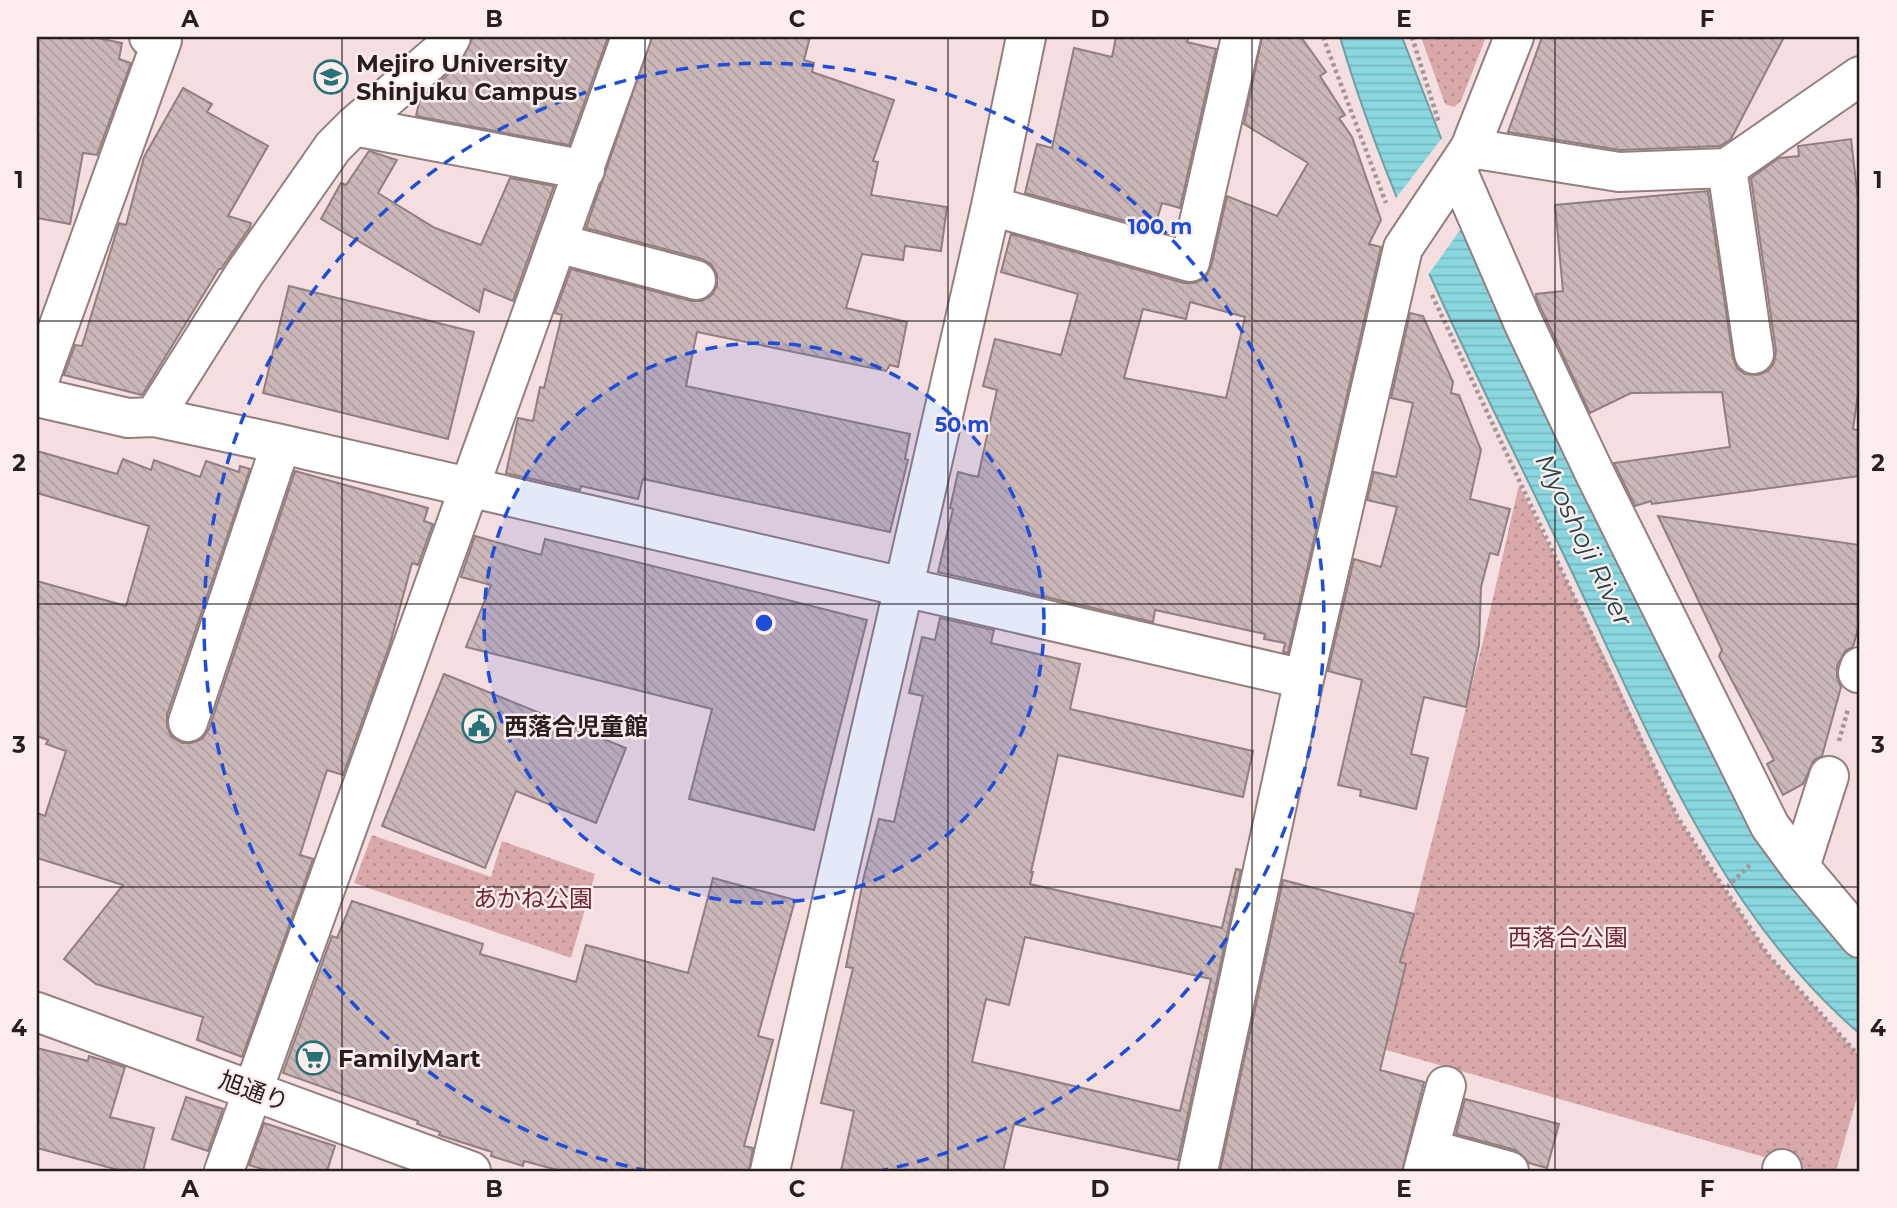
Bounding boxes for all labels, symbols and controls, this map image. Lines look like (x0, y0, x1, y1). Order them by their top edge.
text: A (180, 5, 199, 33)
text: B (485, 5, 503, 33)
text: C (789, 5, 806, 33)
text: D (1091, 5, 1110, 33)
text: E (1396, 5, 1412, 33)
text: F (1700, 5, 1715, 33)
place label: Mejiro University Shinjuku Campus (356, 49, 578, 106)
school or university icon: Mejiro University Shinjuku Campus (312, 58, 350, 96)
text: 1 (14, 166, 24, 194)
text: 1 (1873, 166, 1883, 194)
text: 100 m (1128, 214, 1192, 239)
text: 50 m (935, 412, 989, 437)
text: 2 (12, 449, 26, 477)
water label: Myoshoji River (1528, 449, 1640, 632)
text: 2 (1871, 449, 1885, 477)
centre of rings (752, 611, 776, 635)
public building icon: 西落合児童館 (460, 707, 498, 745)
place label: 西落合児童館 (504, 712, 648, 741)
text: 3 (11, 731, 26, 759)
text: 3 (1870, 731, 1885, 759)
park label: あかね公園 (473, 884, 593, 913)
park label: 西落合公園 (1508, 923, 1628, 952)
text: 4 (11, 1014, 27, 1042)
text: 4 (1870, 1014, 1886, 1042)
supermarket icon: FamilyMart (294, 1039, 332, 1077)
place label: FamilyMart (338, 1044, 481, 1073)
street label: 旭通り (215, 1065, 293, 1117)
text: A (180, 1175, 199, 1203)
text: B (485, 1175, 503, 1203)
text: C (789, 1175, 806, 1203)
text: D (1091, 1175, 1110, 1203)
text: E (1396, 1175, 1412, 1203)
text: F (1700, 1175, 1715, 1203)

